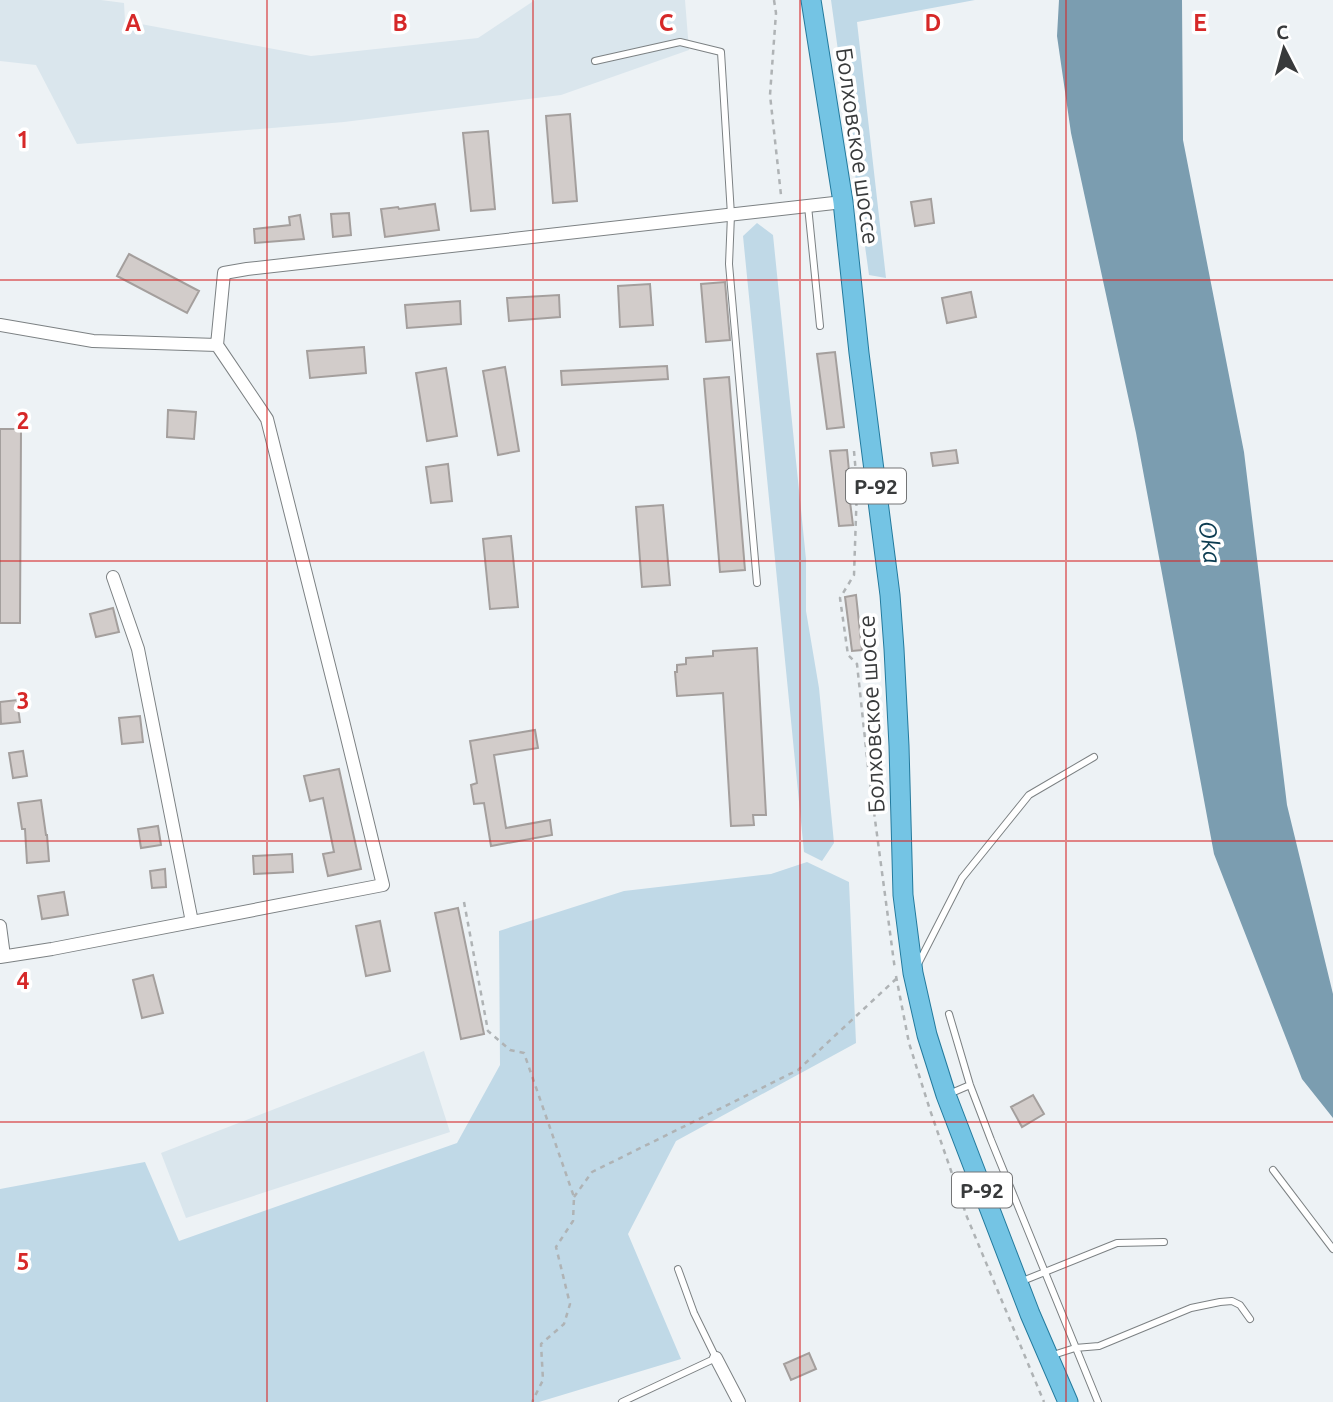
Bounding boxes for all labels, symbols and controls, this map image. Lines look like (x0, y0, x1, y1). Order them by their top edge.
text: A (125, 10, 141, 35)
text: B (392, 10, 408, 35)
text: C (659, 10, 674, 35)
text: D (925, 10, 941, 35)
text: E (1193, 10, 1207, 35)
north arrow (1249, 14, 1319, 84)
text: С (1275, 21, 1289, 44)
street label: Болховское шоссе (832, 46, 884, 246)
text: 1 (17, 127, 29, 152)
text: 2 (17, 408, 29, 433)
road number: Р-92 (846, 468, 906, 504)
water label: Oka (1194, 519, 1226, 565)
street label: Болховское шоссе (853, 614, 889, 814)
text: 3 (17, 688, 29, 713)
text: 4 (17, 968, 30, 993)
road number: Р-92 (952, 1172, 1012, 1208)
text: 5 (17, 1249, 29, 1274)

